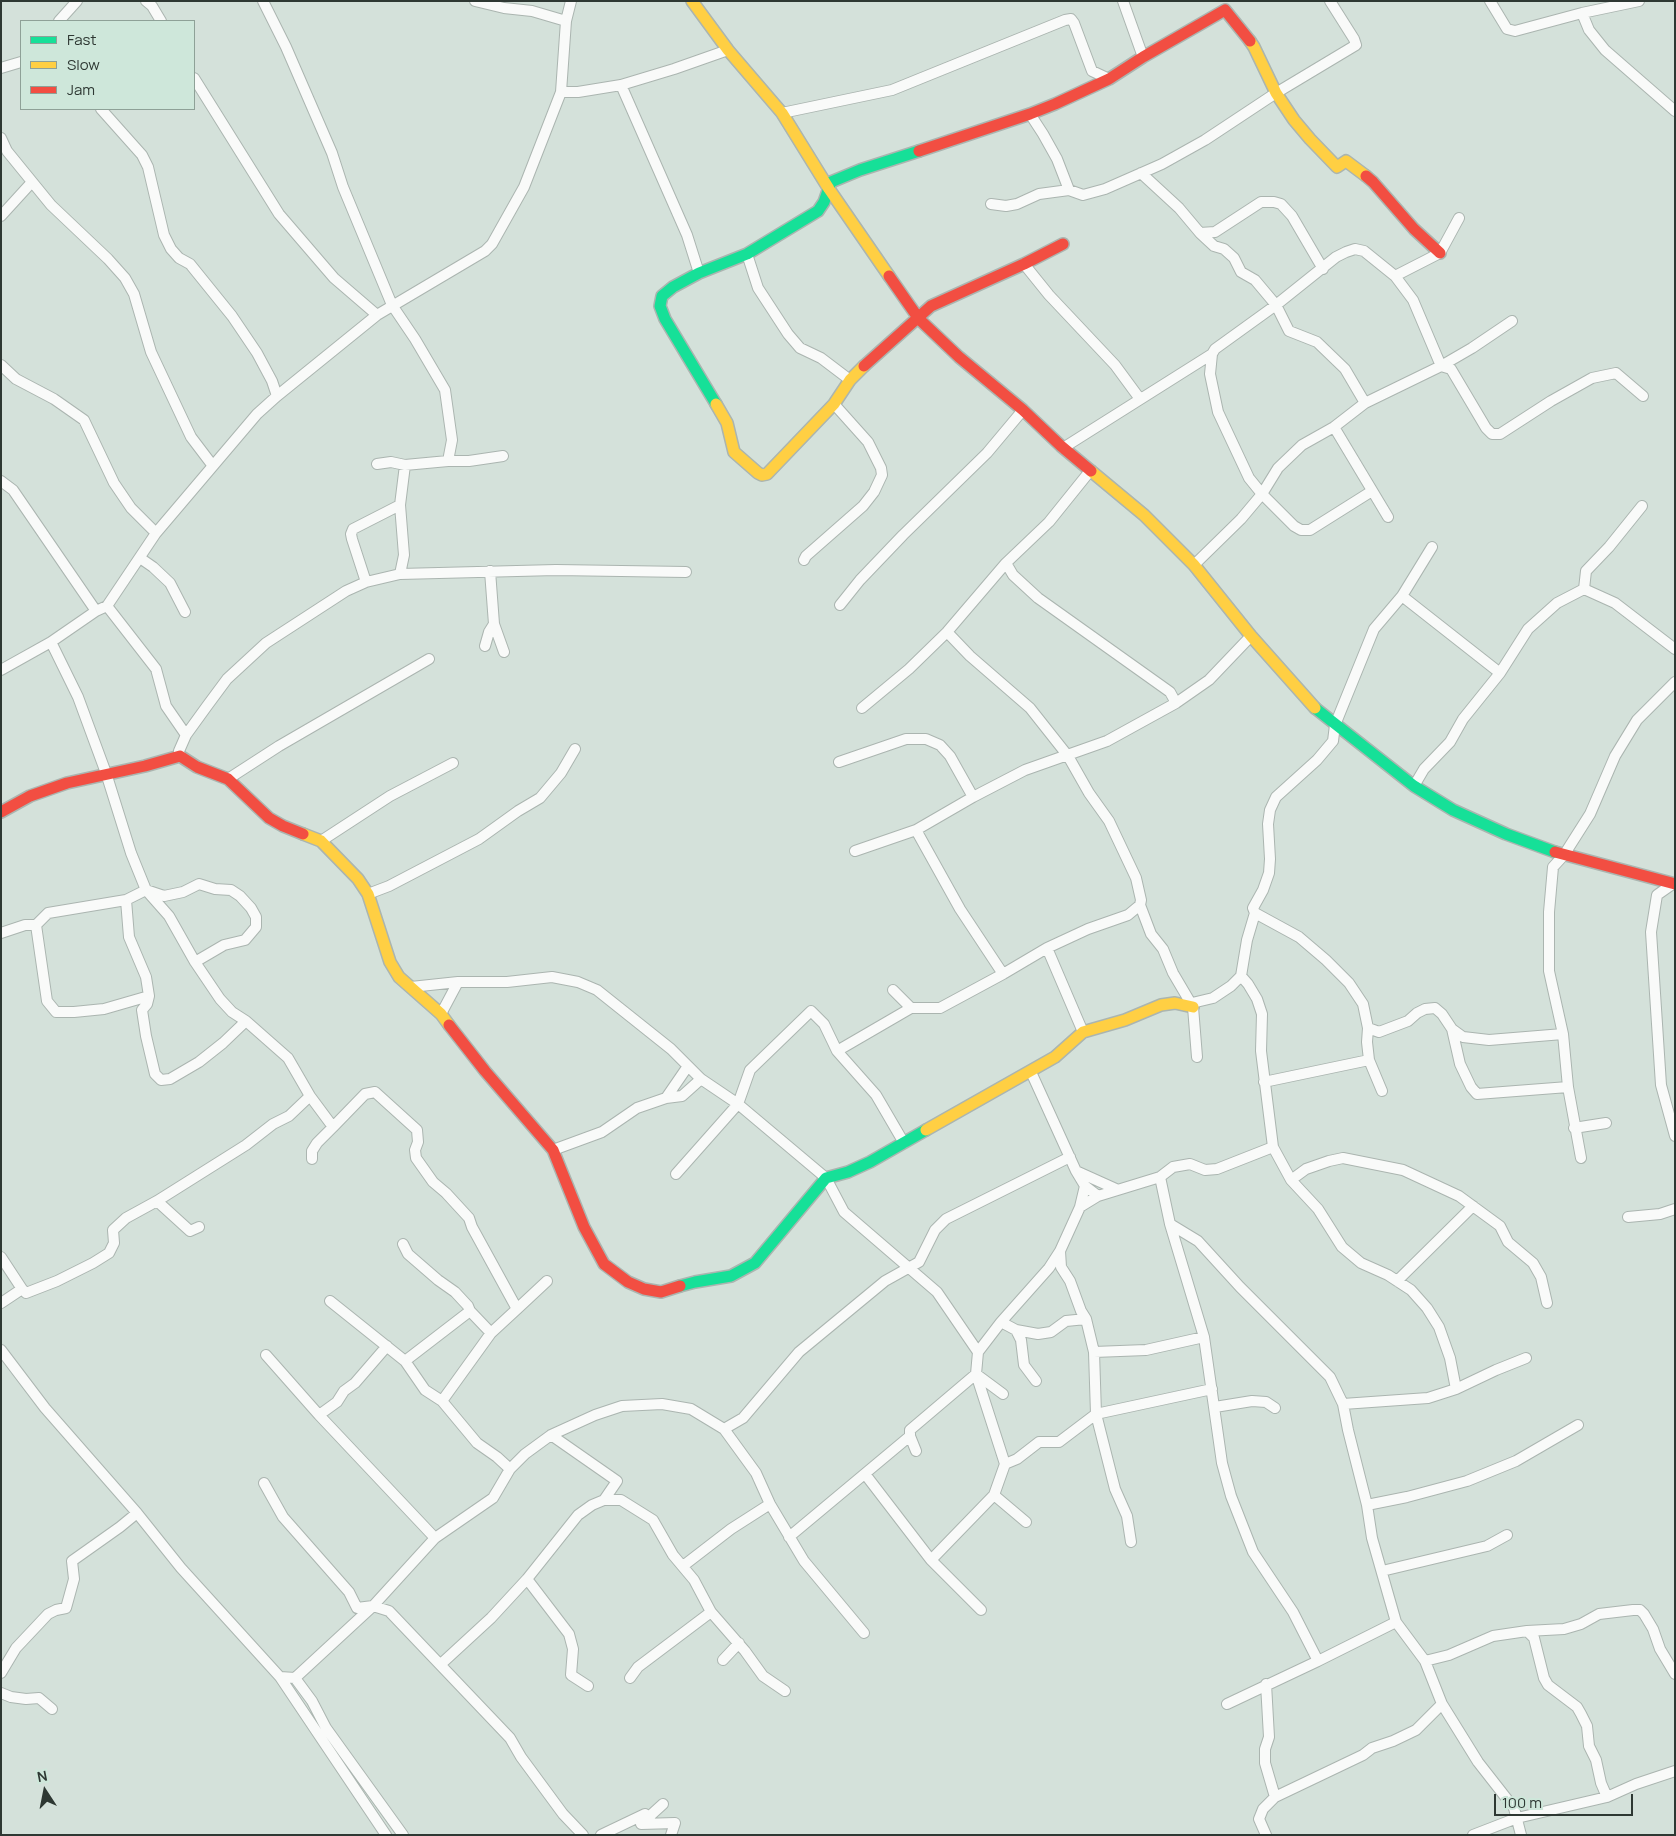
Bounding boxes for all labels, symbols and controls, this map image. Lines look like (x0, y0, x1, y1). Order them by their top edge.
legend (20, 20, 195, 110)
text: Fast (67, 29, 96, 50)
text: Slow (67, 54, 100, 75)
text: Jam (67, 79, 95, 100)
text: N (35, 1765, 49, 1786)
north arrow (20, 1766, 70, 1816)
scale bar (1496, 1784, 1635, 1816)
text: 100 m (1502, 1792, 1542, 1813)

